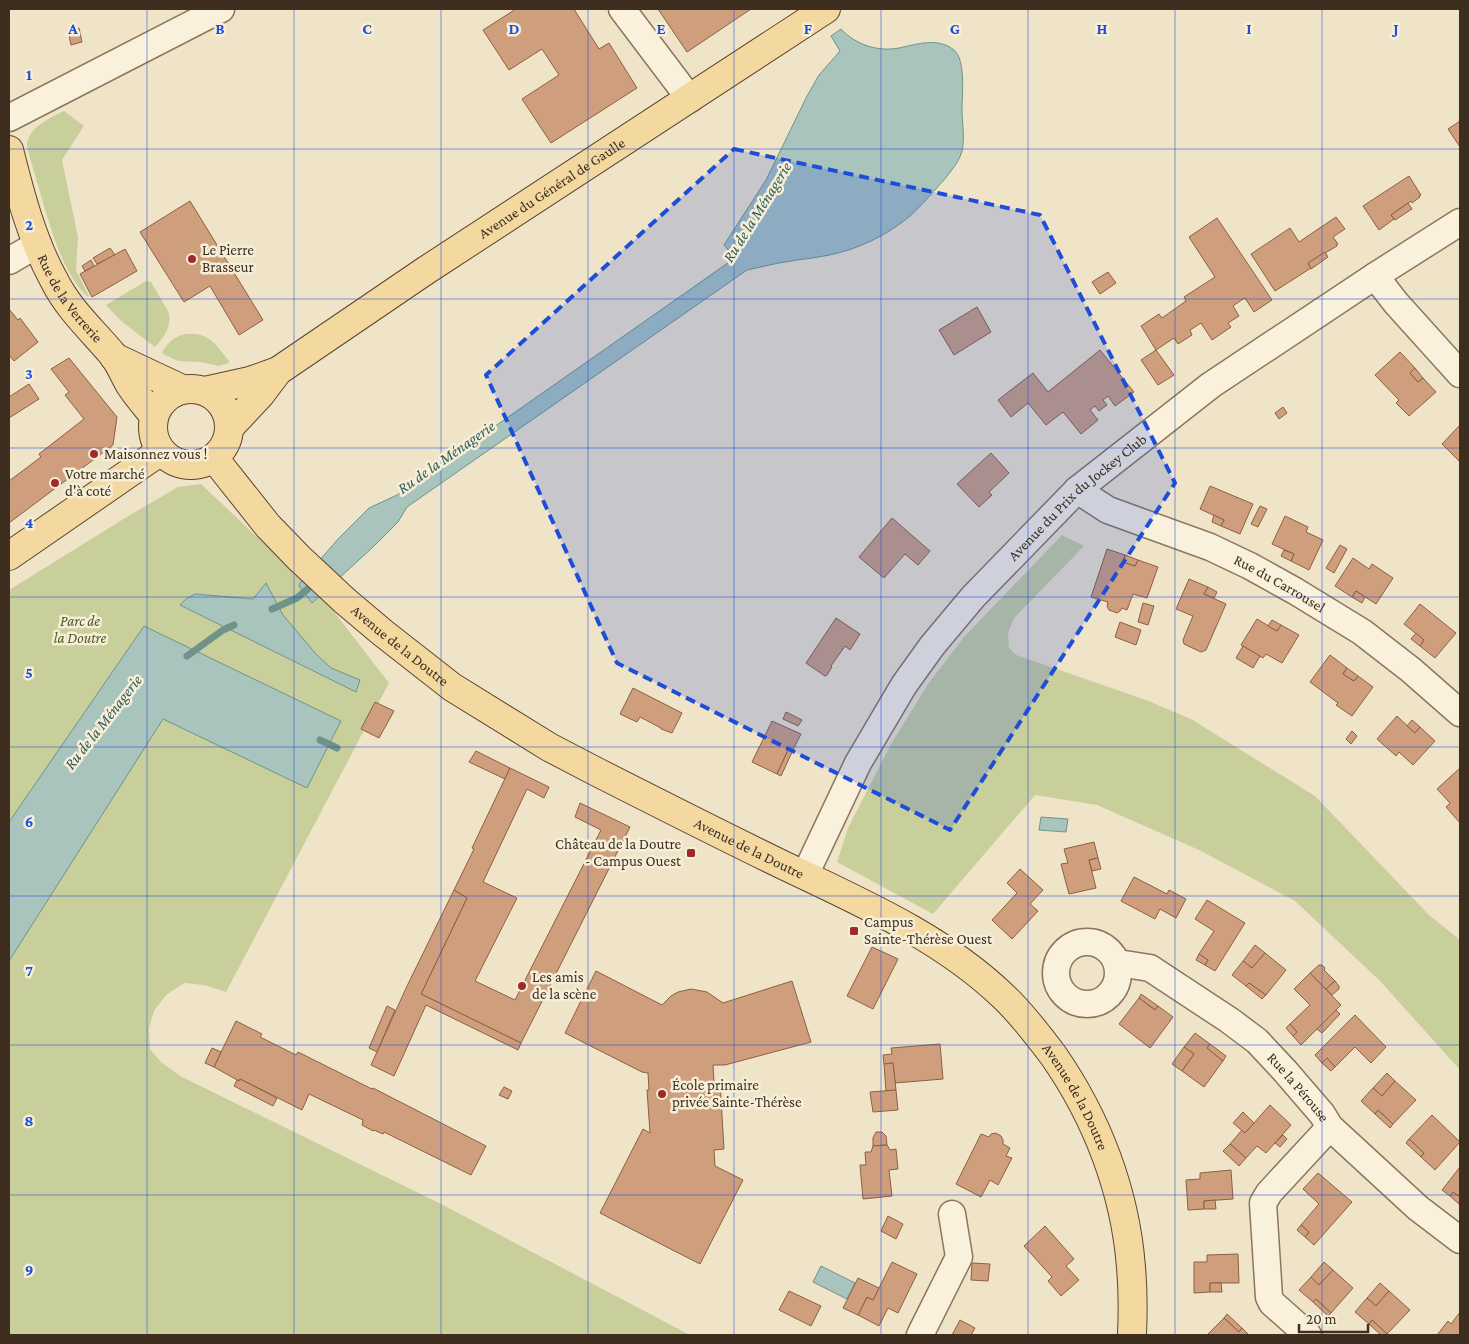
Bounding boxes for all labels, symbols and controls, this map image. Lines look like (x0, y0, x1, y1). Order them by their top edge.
text: A (67, 20, 78, 37)
text: B (215, 20, 225, 37)
text: C (362, 20, 372, 37)
text: D (508, 20, 520, 37)
text: E (656, 20, 666, 37)
text: F (804, 20, 813, 37)
text: G (950, 20, 960, 37)
text: H (1097, 20, 1108, 37)
text: I (1246, 20, 1252, 37)
text: J (1391, 20, 1399, 37)
text: 1 (26, 66, 32, 83)
street label: Avenue du Général de Gaulle (476, 134, 628, 242)
water label: Ru de la Ménagerie (719, 159, 795, 266)
text: 2 (25, 216, 33, 233)
place label: Le Pierre Brasseur (202, 242, 255, 275)
street label: Rue de la Verrerie (34, 252, 106, 346)
marker: Le Pierre Brasseur (186, 253, 198, 265)
text: 3 (25, 365, 33, 382)
water label: Ru de la Ménagerie (394, 417, 498, 498)
street label: Avenue du Prix du Jockey Club (1005, 431, 1150, 564)
place label: Maisonnez vous ! (104, 446, 207, 462)
marker: Maisonnez vous ! (88, 448, 100, 460)
place label: Votre marché d'à coté (65, 466, 145, 499)
marker: Votre marché d'à coté (49, 477, 61, 489)
text: 4 (25, 514, 34, 531)
street label: Rue du Carrousel (1231, 552, 1328, 616)
street label: Avenue de la Doutre (348, 602, 452, 689)
park label: Parc de la Doutre (54, 613, 107, 646)
text: 5 (25, 664, 33, 681)
water label: Ru de la Ménagerie (61, 672, 146, 773)
text: 6 (25, 813, 33, 830)
street label: Avenue de la Doutre (692, 815, 807, 882)
place label: Château de la Doutre - Campus Ouest (555, 836, 682, 870)
marker: Château de la Doutre - Campus Ouest (685, 847, 697, 859)
place label: Campus Sainte-Thérèse Ouest (864, 914, 993, 947)
marker: Campus Sainte-Thérèse Ouest (848, 925, 860, 937)
text: 7 (25, 962, 33, 979)
place label: Les amis de la scène (532, 969, 597, 1002)
marker: Les amis de la scène (516, 980, 528, 992)
street label: Avenue de la Doutre (1039, 1040, 1111, 1153)
street label: Rue la Pérouse (1264, 1049, 1333, 1125)
place label: École primaire privée Sainte-Thérèse (672, 1077, 802, 1111)
marker: École primaire privée Sainte-Thérèse (656, 1088, 668, 1100)
text: 8 (24, 1112, 34, 1129)
text: 9 (25, 1261, 33, 1278)
scale bar (1299, 1302, 1368, 1334)
text: 20 m (1306, 1311, 1337, 1327)

